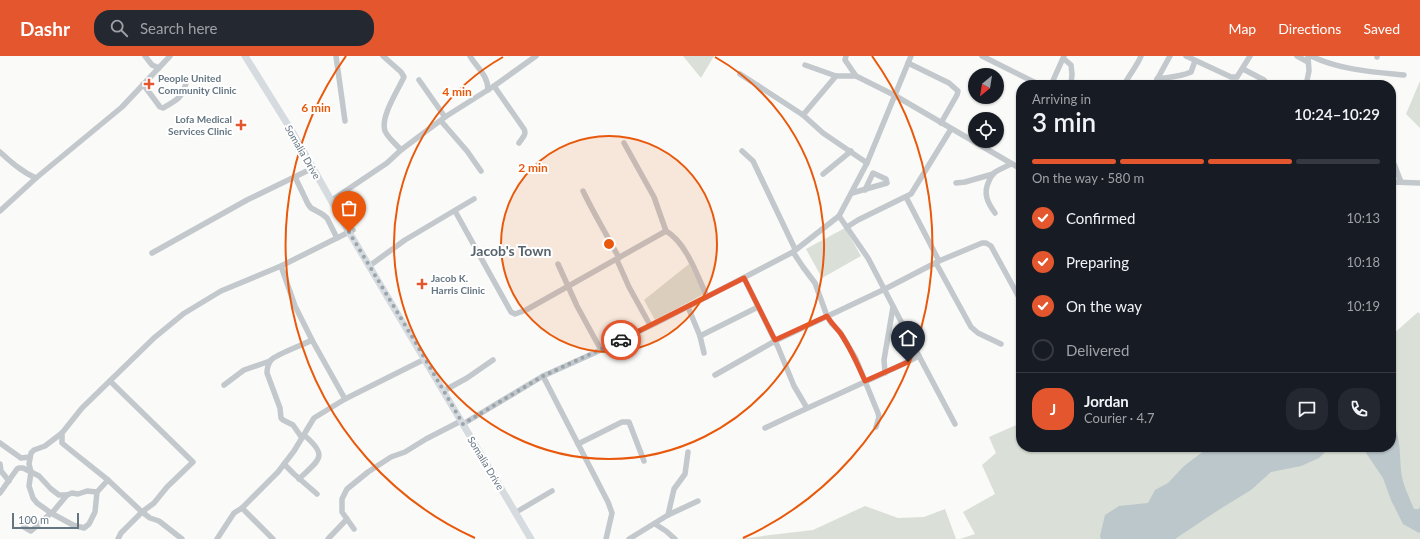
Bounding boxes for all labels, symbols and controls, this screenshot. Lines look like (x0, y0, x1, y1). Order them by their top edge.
search box (94, 10, 374, 46)
text: Dashr (20, 17, 70, 40)
icon: search (108, 17, 130, 39)
text: Search here (140, 19, 217, 37)
text: Map (1229, 20, 1256, 37)
text: Directions (1278, 20, 1341, 37)
text: Saved (1363, 20, 1400, 37)
north arrow (968, 68, 1004, 104)
map controls (968, 68, 1004, 148)
place label: People United Community Clinic (158, 72, 237, 96)
marker: People United Community Clinic (143, 78, 155, 90)
text: 4 min (442, 84, 472, 99)
text: Arriving in (1032, 91, 1091, 107)
text: 6 min (301, 100, 331, 115)
text: 10:24–10:29 (1294, 105, 1380, 123)
text: 3 min (1032, 106, 1096, 138)
button: locate (968, 112, 1004, 148)
place label: Lofa Medical Services Clinic (168, 113, 232, 137)
marker: Lofa Medical Services Clinic (235, 119, 247, 131)
street label: Somalia Drive (283, 123, 323, 181)
text: 2 min (518, 160, 548, 175)
text: On the way · 580 m (1032, 170, 1144, 186)
pin (332, 191, 366, 232)
icon: bag (338, 197, 360, 219)
icon: check (1032, 207, 1054, 229)
text: Confirmed (1066, 209, 1135, 227)
text: 10:13 (1347, 210, 1380, 226)
centre of rings (602, 237, 616, 251)
district label: Jacob's Town (471, 242, 552, 259)
icon: check (1032, 251, 1054, 273)
text: Preparing (1066, 253, 1129, 271)
text: 10:18 (1347, 254, 1380, 270)
place label: Jacob K. Harris Clinic (431, 272, 485, 296)
marker: Jacob K. Harris Clinic (416, 278, 428, 290)
icon: check (1032, 295, 1054, 317)
text: On the way (1066, 297, 1142, 315)
text: 10:19 (1347, 298, 1380, 314)
courier (601, 320, 641, 360)
pin (891, 321, 925, 362)
icon: home (897, 327, 919, 349)
icon: car (610, 329, 632, 351)
text: Delivered (1066, 341, 1129, 359)
button: chat (1286, 388, 1328, 430)
button: phone (1338, 388, 1380, 430)
text: Jordan (1084, 392, 1129, 410)
text: J (1050, 400, 1056, 418)
text: Courier · 4.7 (1084, 410, 1155, 426)
street label: Somalia Drive (465, 434, 507, 492)
scale bar (12, 511, 79, 530)
text: 100 m (18, 513, 49, 526)

